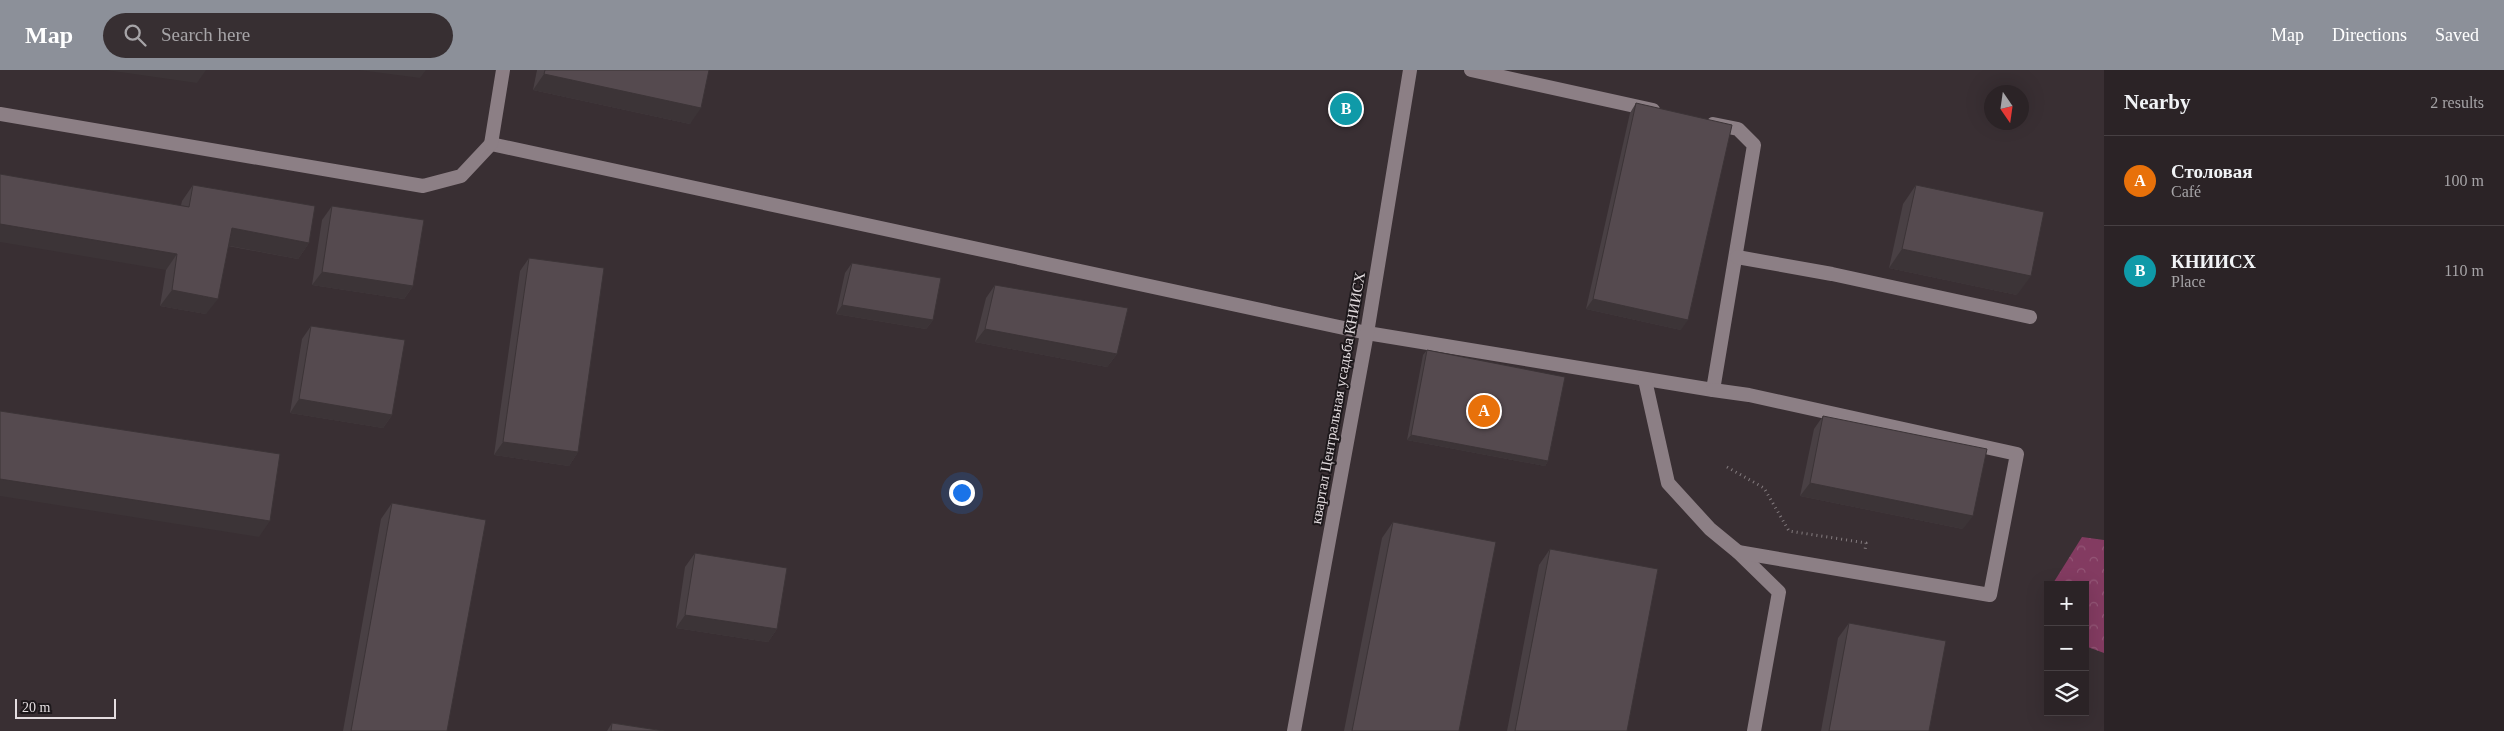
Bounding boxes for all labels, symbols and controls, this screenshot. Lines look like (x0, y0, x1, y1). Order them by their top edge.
search box (103, 13, 453, 58)
icon: search (121, 21, 149, 49)
text: Map (25, 22, 73, 48)
text: Search here (161, 24, 250, 45)
text: Map (2271, 25, 2304, 45)
text: Directions (2332, 25, 2407, 45)
text: Saved (2435, 25, 2479, 45)
north arrow (1984, 85, 2029, 130)
pin: B (1330, 90, 1362, 128)
text: Nearby (2124, 90, 2191, 114)
text: 2 results (2430, 94, 2484, 111)
text: Столовая (2171, 161, 2253, 182)
text: A (2134, 172, 2146, 189)
text: 100 m (2444, 172, 2484, 189)
text: Café (2171, 183, 2201, 200)
text: КНИИСХ (2171, 251, 2256, 272)
text: B (2135, 262, 2145, 279)
text: 110 m (2444, 262, 2484, 279)
street label: квартал Центральная усадьба КНИИСХ (1308, 271, 1368, 525)
text: Place (2171, 273, 2206, 290)
pin: A (1468, 392, 1500, 430)
your location (949, 480, 975, 506)
map controls (2044, 581, 2089, 716)
button: + (2044, 581, 2089, 626)
button: − (2044, 626, 2089, 671)
button: layers (2044, 671, 2089, 716)
scale bar (15, 696, 116, 719)
text: 20 m (22, 700, 50, 715)

